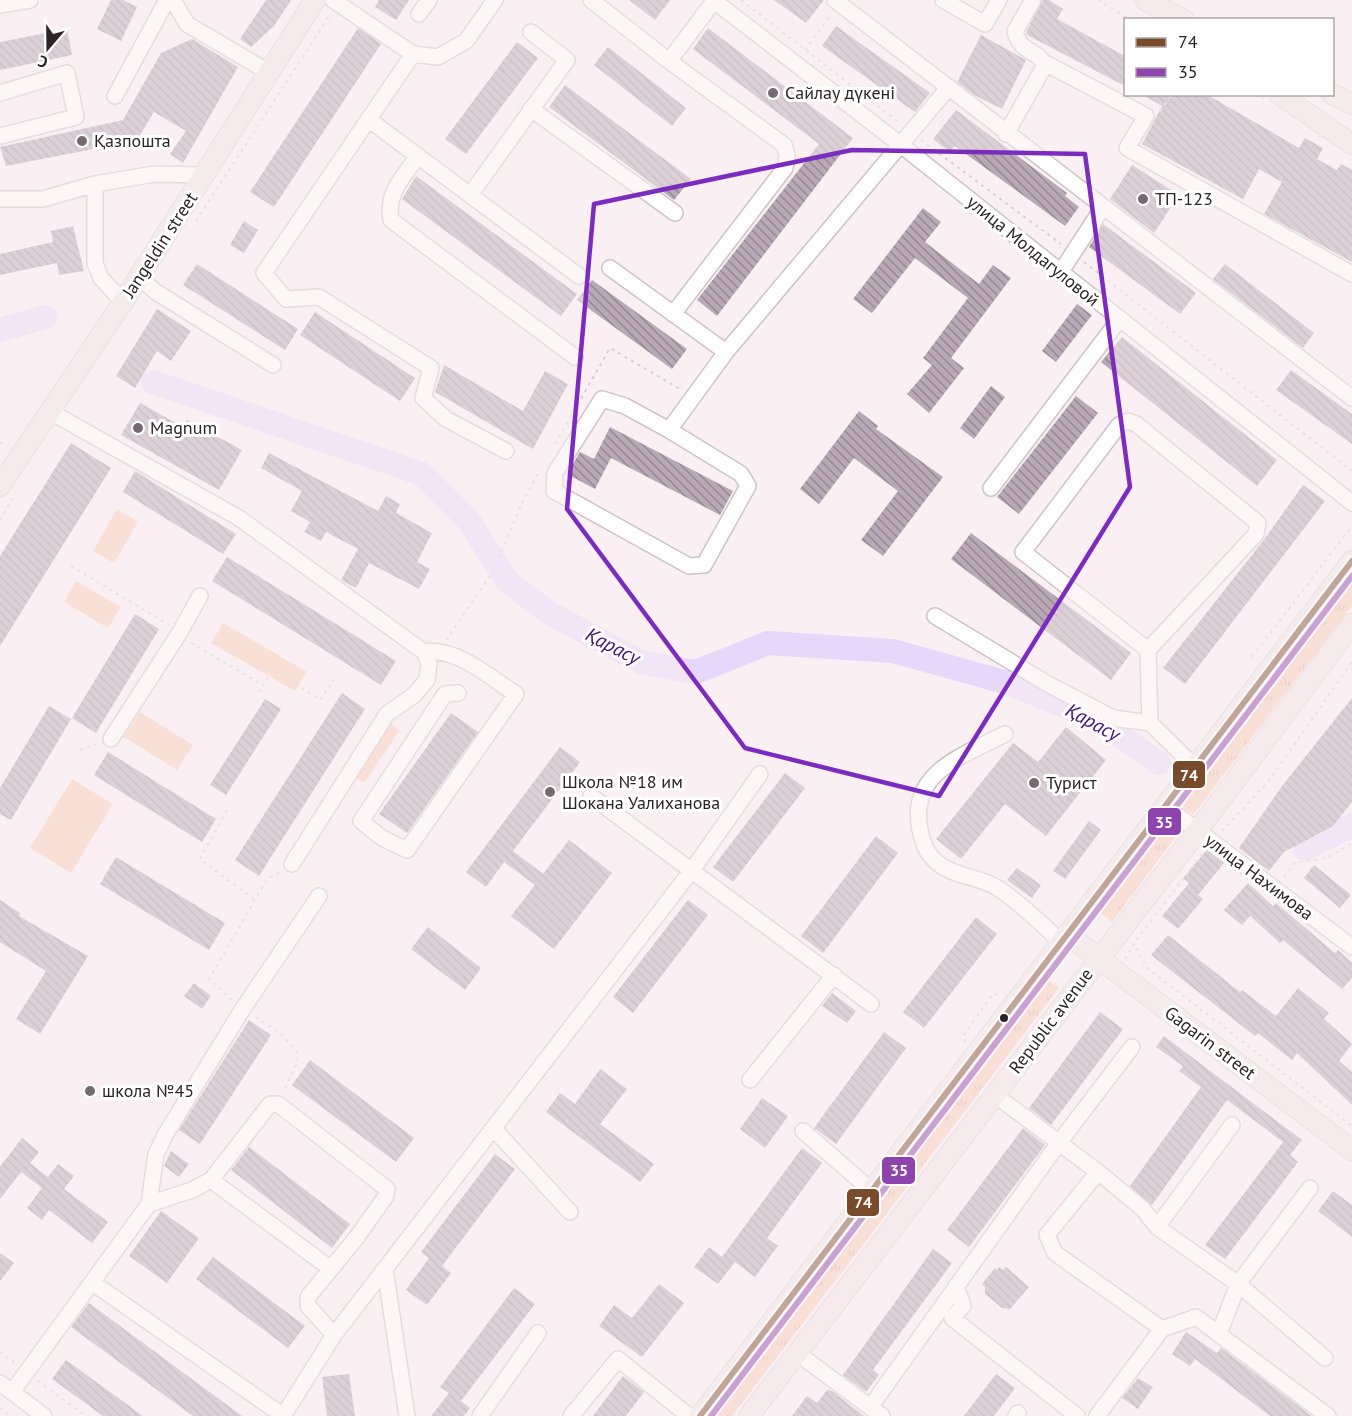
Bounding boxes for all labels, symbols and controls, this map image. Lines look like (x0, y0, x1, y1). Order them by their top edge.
north arrow (18, 18, 78, 78)
legend (1124, 18, 1334, 96)
text: 74 (1178, 30, 1198, 53)
text: С (35, 51, 50, 73)
text: 35 (1178, 60, 1198, 83)
place label: Сайлау дүкені (785, 81, 895, 104)
marker: Сайлау дүкені (766, 86, 780, 100)
place label: Қазпошта (94, 129, 171, 152)
marker: Қазпошта (75, 134, 89, 148)
place label: ТП-123 (1155, 187, 1213, 210)
street label: Jangeldin street (116, 188, 202, 303)
street label: улица Молдагуловой (962, 190, 1104, 311)
marker: ТП-123 (1136, 192, 1150, 206)
place label: Magnum (150, 416, 217, 439)
marker: Magnum (131, 421, 145, 435)
water label: Қарасу (581, 621, 646, 671)
water label: Қарасу (1061, 697, 1126, 748)
line badge: 74 (1172, 760, 1206, 789)
text: 74 (1180, 765, 1198, 785)
place label: Школа №18 им Шокана Уалиханова (562, 770, 720, 814)
place label: Турист (1046, 771, 1097, 794)
marker: Турист (1027, 776, 1041, 790)
marker: Школа №18 им Шокана Уалиханова (543, 785, 557, 799)
line badge: 35 (1147, 807, 1182, 836)
text: 35 (1155, 812, 1173, 832)
street label: улица Нахимова (1201, 828, 1318, 925)
street label: Republic avenue (1004, 963, 1098, 1078)
street label: Gagarin street (1160, 1001, 1260, 1084)
unlabelled marker (998, 1012, 1010, 1024)
place label: школа №45 (102, 1079, 194, 1102)
marker: школа №45 (83, 1084, 97, 1098)
line badge: 35 (881, 1156, 916, 1185)
text: 35 (890, 1160, 908, 1180)
line badge: 74 (846, 1188, 880, 1217)
text: 74 (854, 1192, 872, 1212)

